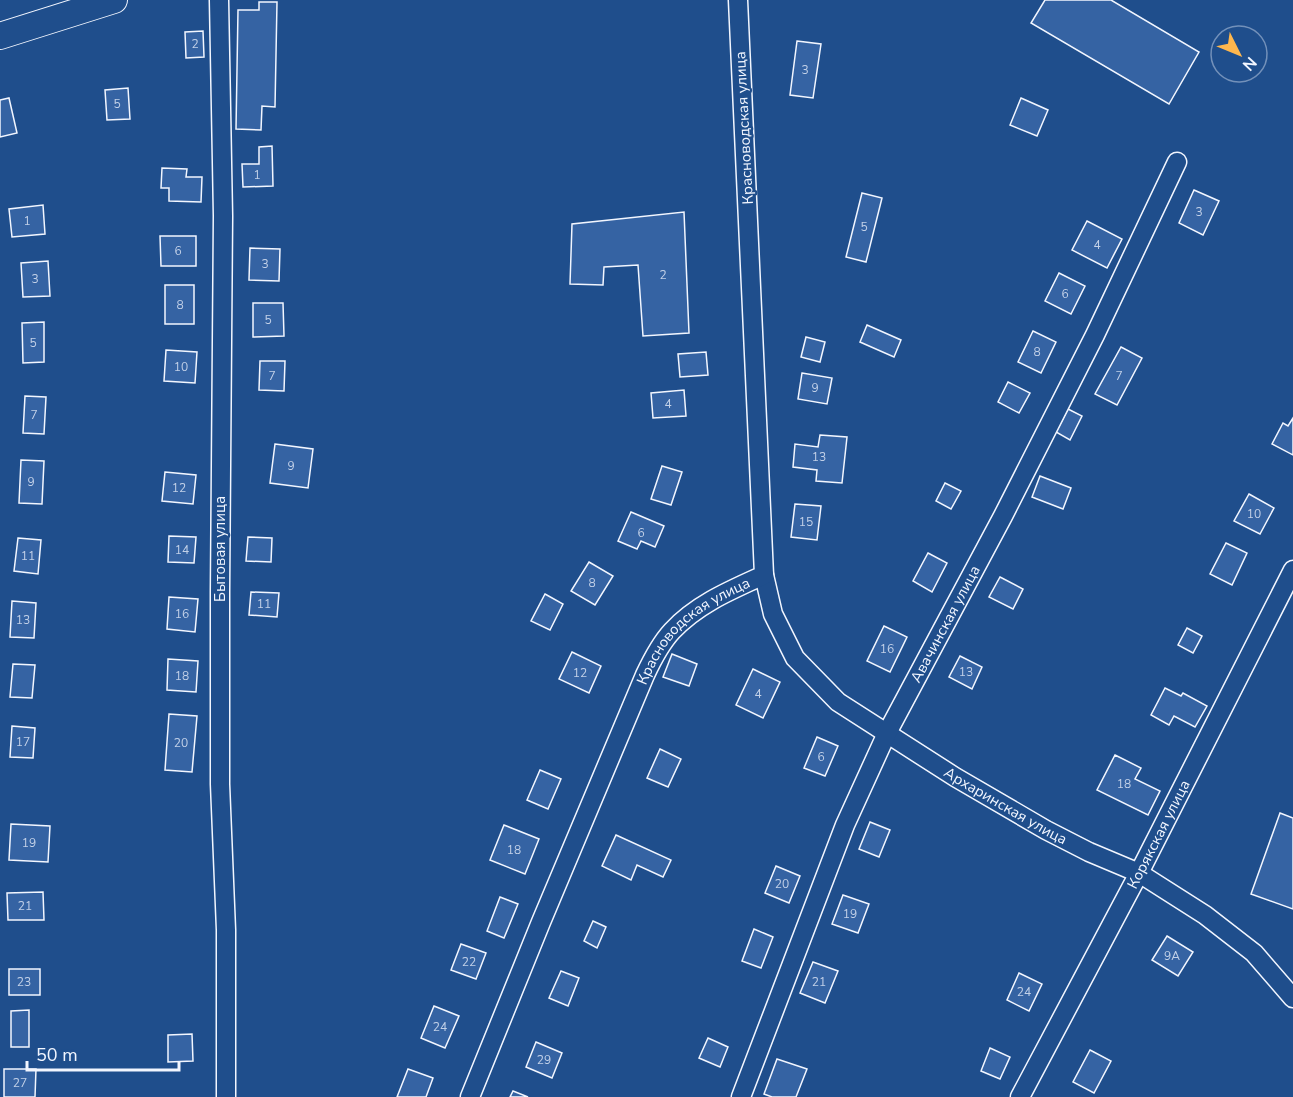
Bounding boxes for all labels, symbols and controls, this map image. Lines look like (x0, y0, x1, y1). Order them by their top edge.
north arrow (1209, 24, 1269, 84)
house number: 2 (191, 36, 199, 52)
street label: Красноводская улица (730, 51, 758, 205)
text: N (1237, 52, 1261, 75)
house number: 3 (801, 62, 809, 78)
house number: 5 (113, 96, 121, 112)
house number: 1 (253, 167, 261, 183)
house number: 3 (1195, 204, 1203, 220)
house number: 1 (23, 213, 31, 229)
house number: 5 (860, 219, 868, 235)
house number: 4 (1093, 237, 1101, 253)
house number: 6 (174, 243, 182, 259)
house number: 3 (261, 256, 269, 272)
house number: 2 (659, 267, 667, 283)
house number: 3 (31, 271, 39, 287)
house number: 6 (1061, 286, 1069, 302)
house number: 8 (176, 297, 184, 313)
house number: 5 (264, 312, 272, 328)
house number: 5 (29, 335, 37, 351)
house number: 8 (1033, 344, 1041, 360)
house number: 10 (174, 359, 188, 375)
house number: 7 (268, 368, 276, 384)
house number: 7 (1115, 368, 1123, 384)
house number: 9 (811, 380, 819, 396)
house number: 4 (664, 396, 672, 412)
house number: 7 (30, 407, 38, 423)
house number: 13 (812, 449, 826, 465)
house number: 9 (287, 458, 295, 474)
house number: 9 (27, 474, 35, 490)
house number: 12 (172, 480, 186, 496)
street label: Бытовая улица (210, 496, 230, 602)
house number: 10 (1247, 506, 1261, 522)
house number: 15 (799, 514, 813, 530)
house number: 6 (637, 525, 645, 541)
house number: 14 (175, 542, 189, 558)
house number: 11 (21, 548, 35, 564)
street label: Авачинская улица (906, 562, 985, 686)
street label: Красноводская улица (632, 573, 753, 688)
house number: 8 (588, 575, 596, 591)
house number: 11 (257, 596, 271, 612)
house number: 16 (175, 606, 189, 622)
house number: 13 (16, 612, 30, 628)
house number: 16 (880, 641, 894, 657)
house number: 13 (959, 664, 973, 680)
house number: 12 (573, 665, 587, 681)
house number: 18 (175, 668, 189, 684)
house number: 4 (754, 686, 762, 702)
house number: 17 (16, 734, 30, 750)
house number: 20 (174, 735, 188, 751)
house number: 6 (817, 749, 825, 765)
street label: Архаринская улица (940, 762, 1071, 849)
house number: 18 (1117, 776, 1131, 792)
street label: Корякская улица (1122, 776, 1195, 892)
house number: 19 (22, 835, 36, 851)
house number: 18 (507, 842, 521, 858)
house number: 20 (775, 876, 789, 892)
house number: 21 (18, 898, 32, 914)
house number: 19 (843, 906, 857, 922)
house number: 9А (1164, 948, 1180, 964)
house number: 22 (462, 954, 476, 970)
house number: 23 (17, 974, 31, 990)
house number: 21 (812, 974, 826, 990)
house number: 24 (1017, 984, 1031, 1000)
house number: 24 (433, 1019, 447, 1035)
scale bar (27, 1034, 178, 1072)
text: 50 m (36, 1043, 78, 1067)
house number: 29 (537, 1052, 551, 1068)
house number: 27 (13, 1075, 27, 1091)

